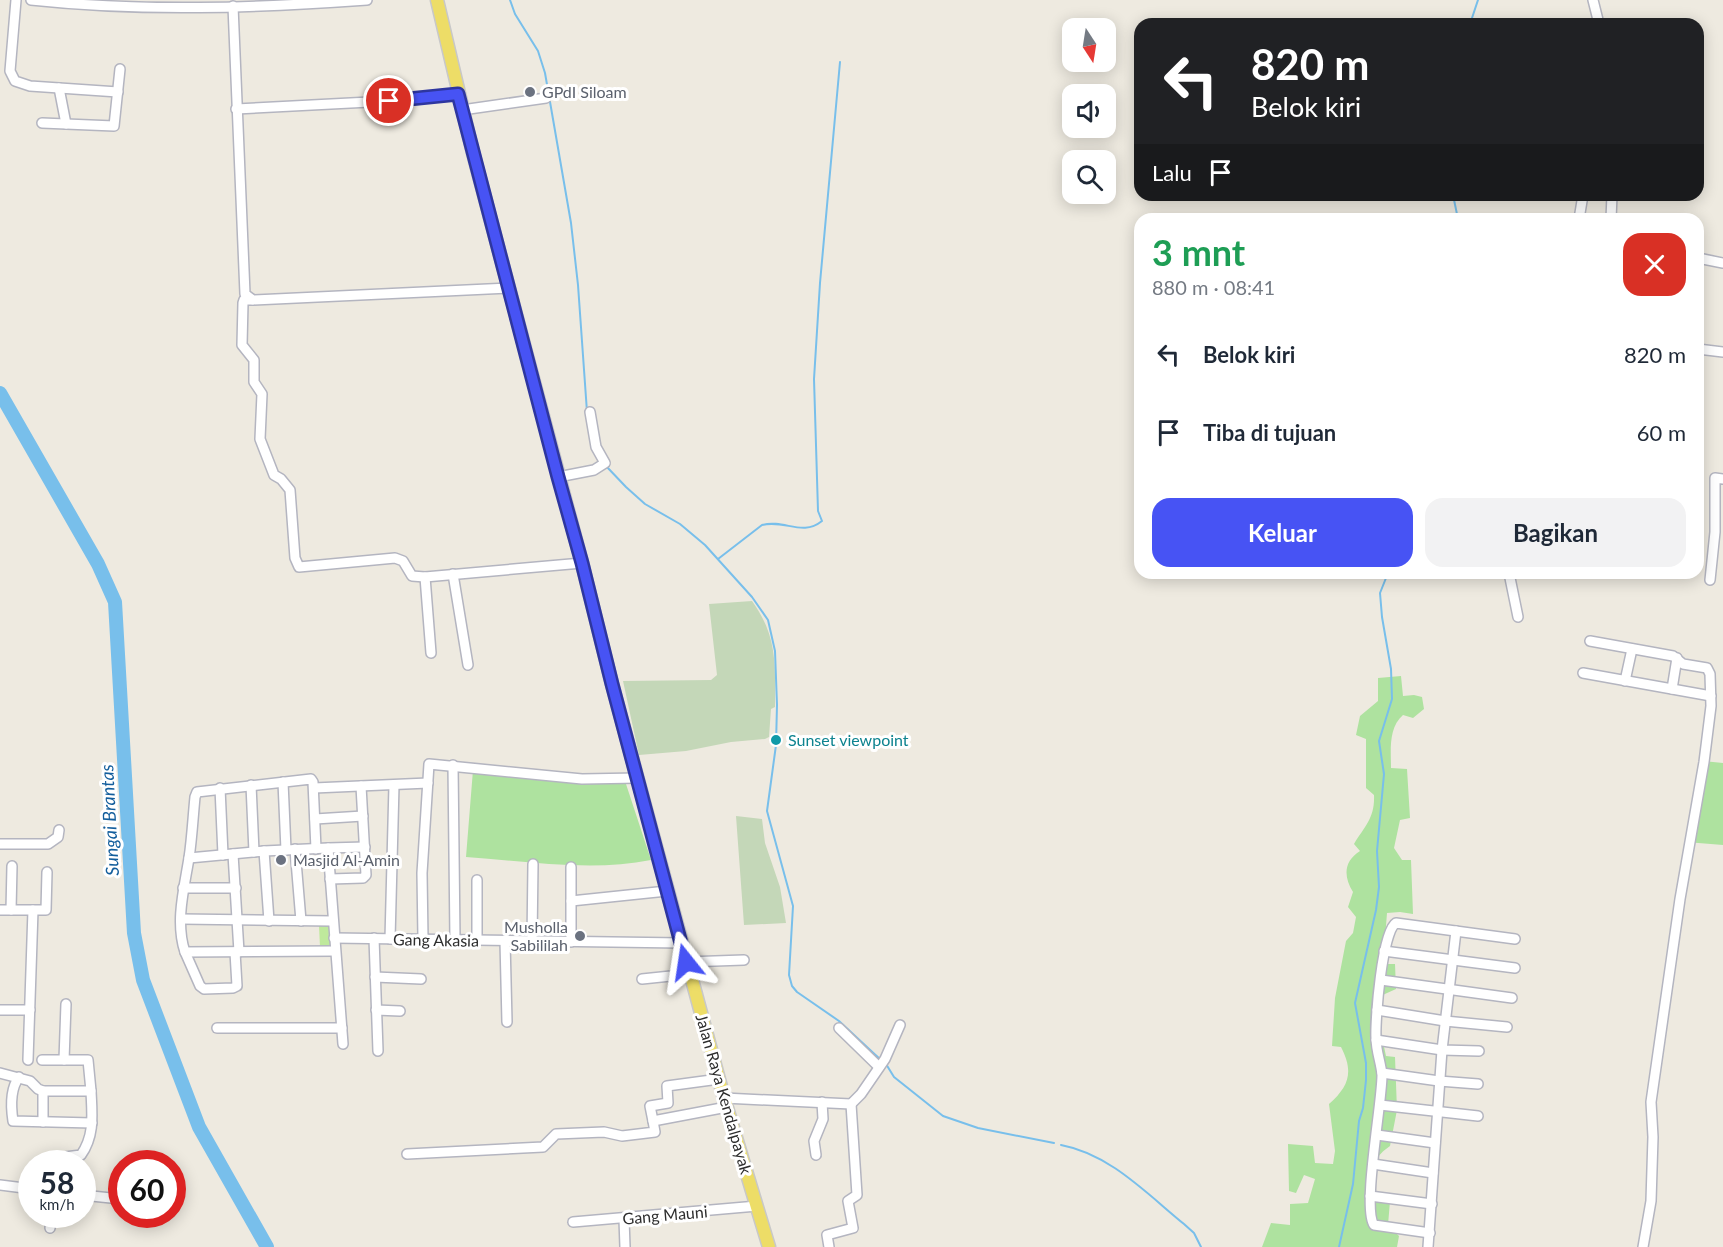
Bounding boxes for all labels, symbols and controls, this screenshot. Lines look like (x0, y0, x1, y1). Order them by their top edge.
north arrow (1062, 18, 1116, 72)
map controls (1062, 18, 1116, 204)
text: 820 m (1251, 39, 1369, 89)
icon: left (1152, 42, 1230, 120)
pin (363, 75, 414, 126)
place label: GPdI Siloam (542, 82, 627, 101)
icon: arrive (372, 84, 405, 117)
button: sound (1062, 84, 1116, 138)
marker: GPdI Siloam (523, 85, 537, 99)
text: Belok kiri (1251, 90, 1361, 123)
button: search (1062, 150, 1116, 204)
icon: arrive (1204, 156, 1237, 189)
text: Lalu (1152, 159, 1192, 186)
text: 3 mnt (1152, 230, 1245, 274)
button: close (1623, 233, 1686, 296)
text: 880 m · 08:41 (1152, 275, 1275, 299)
icon: left (1152, 338, 1185, 371)
text: Belok kiri (1203, 341, 1295, 368)
text: 820 m (1624, 341, 1686, 368)
icon: arrive (1152, 416, 1185, 449)
text: Tiba di tujuan (1203, 419, 1336, 446)
text: 60 m (1637, 419, 1686, 446)
button: Keluar (1152, 498, 1413, 567)
button: Bagikan (1425, 498, 1686, 567)
place label: Sunset viewpoint (788, 730, 909, 749)
marker: Sunset viewpoint (769, 733, 783, 747)
water label: Sungai Brantas (95, 764, 123, 876)
place label: Masjid Al-Amin (293, 850, 400, 869)
marker: Masjid Al-Amin (274, 853, 288, 867)
place label: Musholla Sabililah (504, 917, 568, 954)
street label: Gang Akasia (393, 929, 479, 950)
marker: Musholla Sabililah (573, 929, 587, 943)
position arrow (654, 930, 718, 994)
street label: Jalan Raya Kendalpayak (692, 1012, 757, 1177)
speed limit sign: 60 (108, 1150, 186, 1228)
text: 58 (40, 1164, 74, 1200)
text: km/h (39, 1195, 75, 1213)
street label: Gang Mauni (622, 1201, 708, 1228)

